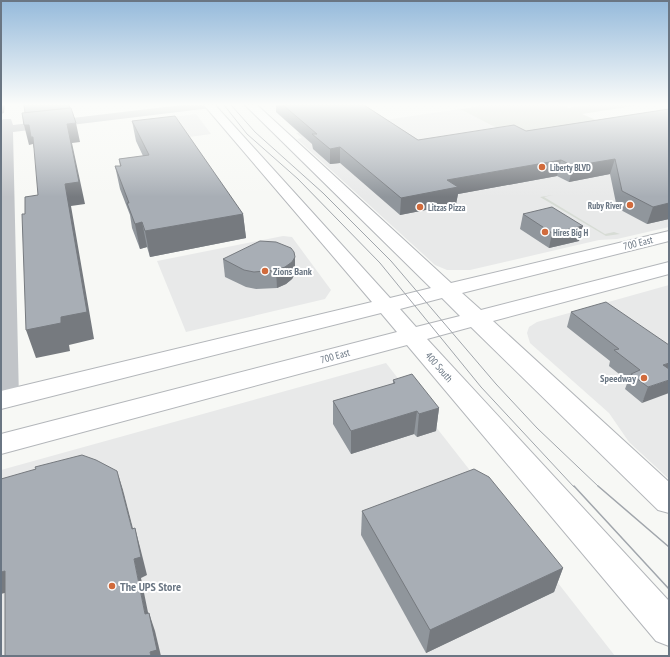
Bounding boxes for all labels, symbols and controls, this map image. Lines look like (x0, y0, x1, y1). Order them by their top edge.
marker: Liberty BLVD (537, 162, 547, 172)
place label: Liberty BLVD (550, 162, 591, 173)
place label: Ruby River (588, 200, 622, 211)
marker: Ruby River (625, 200, 635, 210)
marker: Litzas Pizza (415, 202, 425, 212)
place label: Litzas Pizza (428, 202, 466, 213)
marker: Hires Big H (540, 227, 550, 237)
place label: Hires Big H (553, 227, 589, 238)
street label: 700 East (622, 233, 654, 253)
place label: Zions Bank (273, 265, 313, 278)
marker: Zions Bank (260, 266, 270, 276)
street label: 700 East (319, 346, 351, 366)
street label: 400 South (422, 349, 456, 385)
place label: Speedway (600, 372, 637, 385)
marker: Speedway (639, 373, 649, 383)
place label: The UPS Store (120, 579, 181, 594)
marker: The UPS Store (107, 581, 117, 591)

